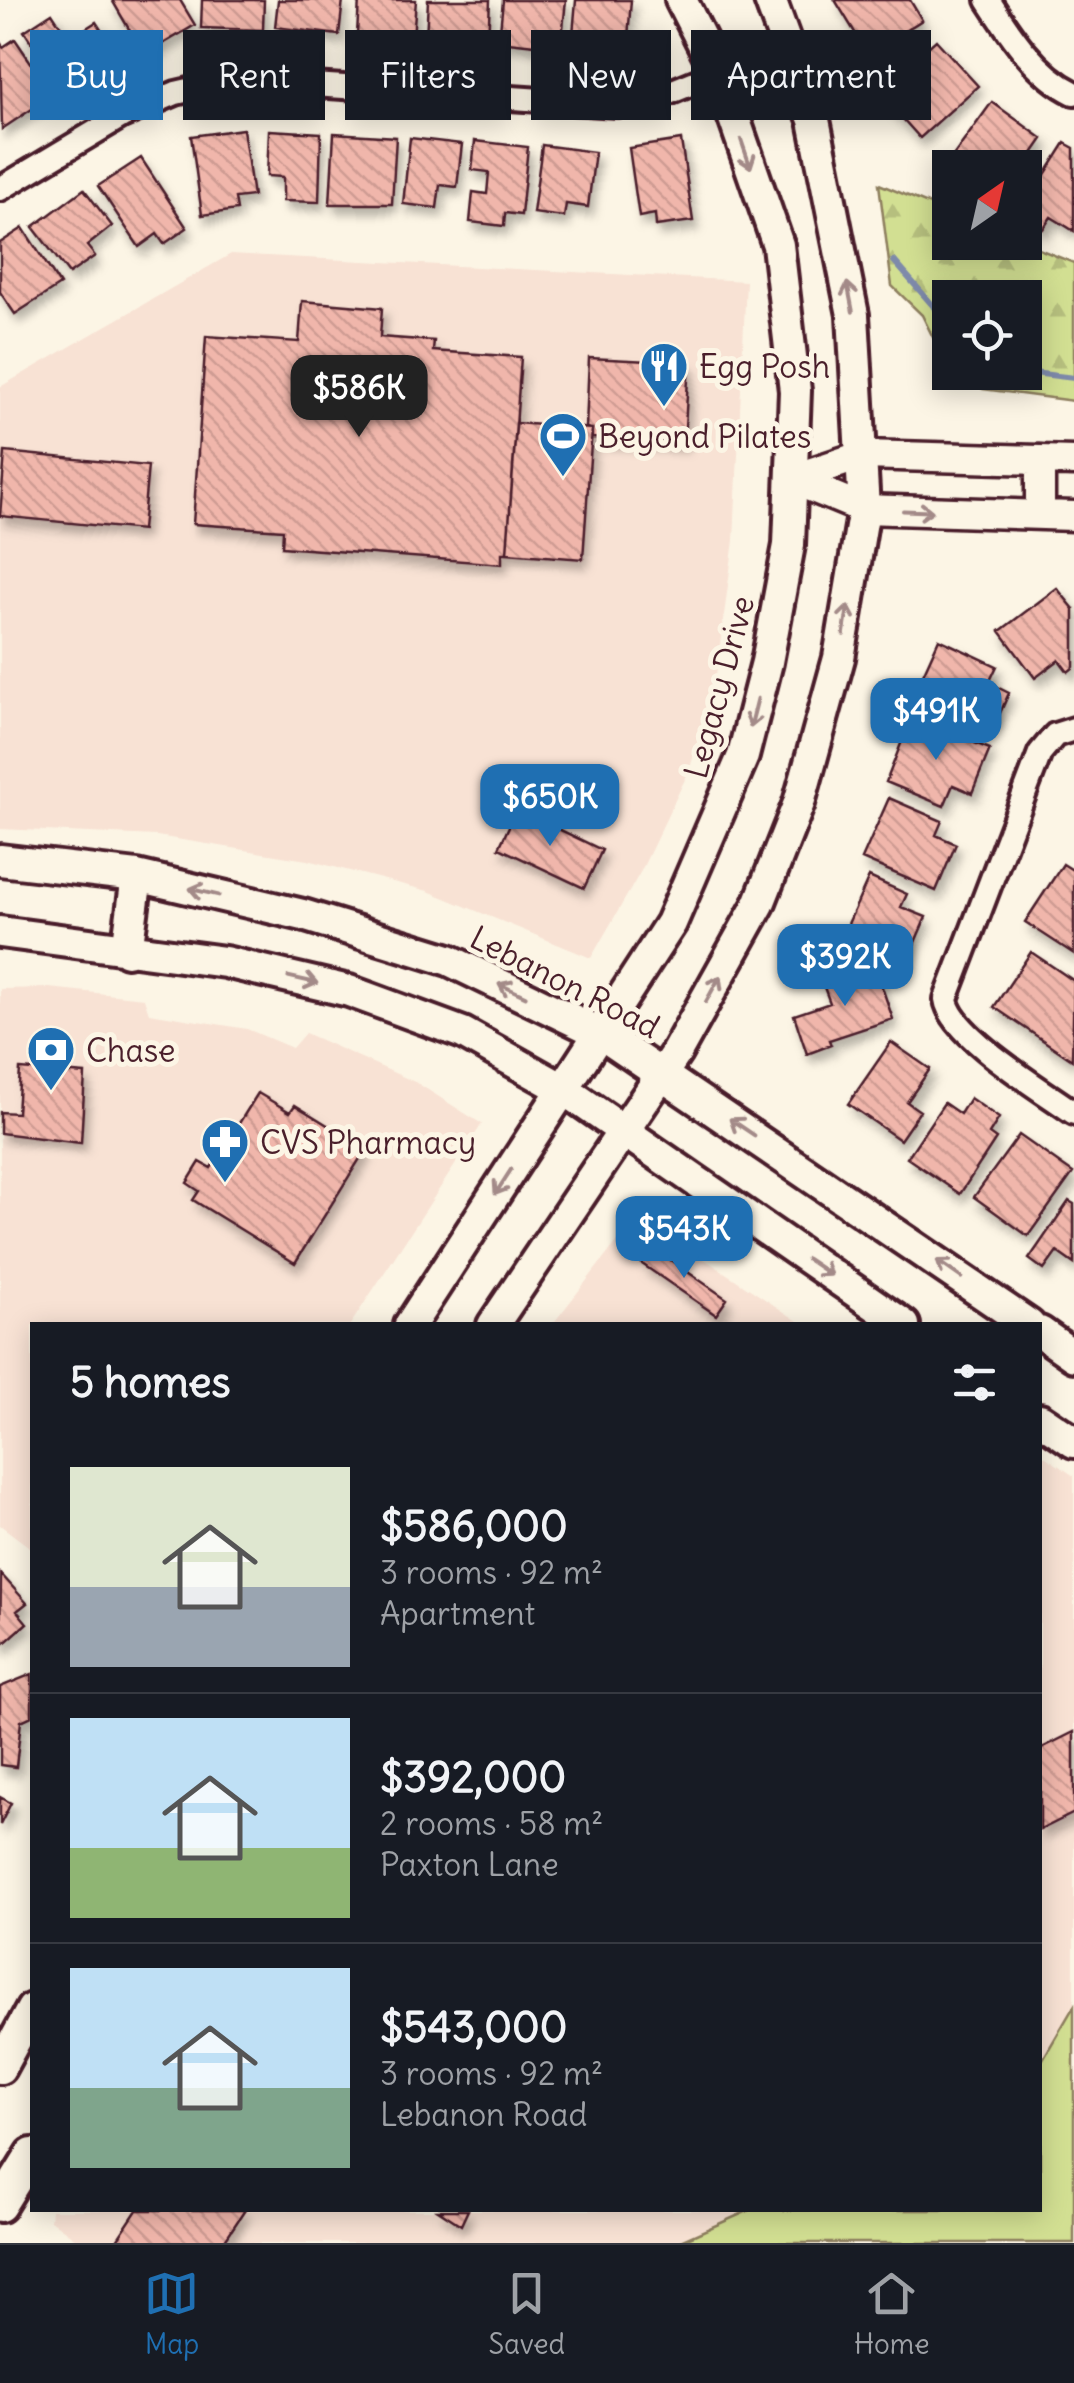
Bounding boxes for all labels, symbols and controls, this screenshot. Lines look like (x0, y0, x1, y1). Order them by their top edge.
chip: Buy (30, 30, 163, 120)
chip: Rent (183, 30, 325, 120)
chip: Filters (345, 30, 511, 120)
chip: New (531, 30, 671, 120)
chip: Apartment (691, 30, 931, 120)
one-way arrow (739, 137, 757, 169)
north arrow (932, 150, 1042, 260)
map controls (932, 150, 1042, 390)
button: locate (932, 280, 1042, 390)
one-way arrow (839, 282, 858, 314)
restaurant icon: Egg Posh (638, 340, 690, 408)
place label: Egg Posh (699, 346, 830, 387)
pin: $586K (289, 355, 429, 440)
text: $586K (313, 367, 405, 408)
sports icon: Beyond Pilates (537, 410, 589, 478)
place label: Beyond Pilates (598, 416, 811, 457)
one-way arrow (901, 501, 933, 520)
street label: Legacy Drive (675, 591, 763, 783)
one-way arrow (837, 604, 856, 637)
pin: $491K (866, 678, 1006, 763)
text: $491K (892, 690, 980, 731)
one-way arrow (744, 697, 762, 729)
pin: $650K (480, 764, 620, 849)
text: $650K (502, 776, 598, 817)
one-way arrow (189, 882, 221, 900)
street label: Lebanon Road (463, 917, 667, 1047)
pin: $392K (775, 924, 915, 1009)
text: $392K (799, 936, 891, 977)
one-way arrow (286, 972, 318, 990)
one-way arrow (703, 975, 723, 1005)
one-way arrow (498, 980, 528, 999)
bank icon: Chase (25, 1024, 77, 1092)
place label: Chase (86, 1030, 176, 1071)
pharmacy icon: CVS Pharmacy (199, 1116, 251, 1184)
one-way arrow (729, 1117, 757, 1138)
place label: CVS Pharmacy (260, 1122, 476, 1163)
one-way arrow (493, 1167, 514, 1195)
pin: $543K (614, 1196, 754, 1281)
text: $543K (638, 1208, 730, 1249)
one-way arrow (805, 1256, 833, 1277)
one-way arrow (936, 1259, 964, 1280)
icon: filters (947, 1355, 1002, 1410)
text: 5 homes (70, 1356, 231, 1408)
text: $586,000 (380, 1500, 568, 1552)
icon: home (150, 1507, 270, 1627)
text: 3 rooms · 92 m² (380, 1552, 603, 1593)
text: Apartment (380, 1593, 535, 1634)
text: $392,000 (380, 1751, 566, 1803)
icon: home (150, 1758, 270, 1878)
text: 2 rooms · 58 m² (380, 1803, 603, 1844)
text: Paxton Lane (380, 1844, 559, 1885)
text: $543,000 (380, 2001, 567, 2053)
icon: home (150, 2008, 270, 2128)
text: 3 rooms · 92 m² (380, 2053, 603, 2094)
text: Lebanon Road (380, 2094, 587, 2135)
tab: Map (144, 2266, 199, 2362)
tab: Saved (488, 2266, 565, 2362)
tab: Home (854, 2266, 930, 2362)

